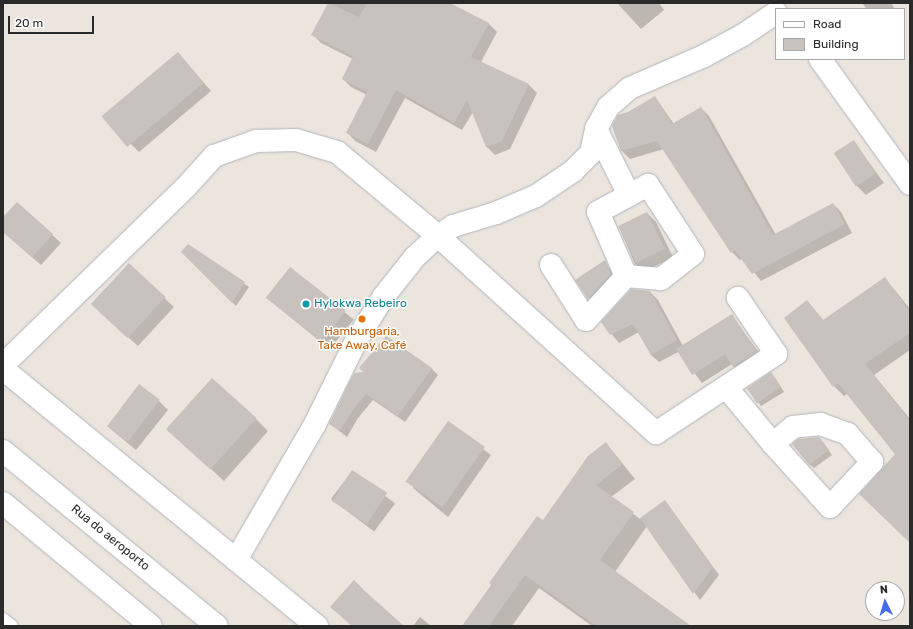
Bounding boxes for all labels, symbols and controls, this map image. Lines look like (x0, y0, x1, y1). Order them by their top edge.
scale bar (10, 8, 96, 34)
legend (775, 8, 905, 60)
text: 20 m (15, 16, 43, 30)
text: Road (813, 17, 841, 31)
text: Building (813, 37, 859, 51)
place label: Hylokwa Rebeiro (314, 297, 407, 311)
marker: Hylokwa Rebeiro (301, 299, 311, 309)
marker: Hamburgaria, Take Away, Café (357, 314, 367, 324)
place label: Hamburgaria, Take Away, Café (317, 325, 407, 353)
street label: Rua do aeroporto (68, 502, 152, 574)
north arrow (865, 581, 905, 621)
text: N (879, 583, 889, 596)

